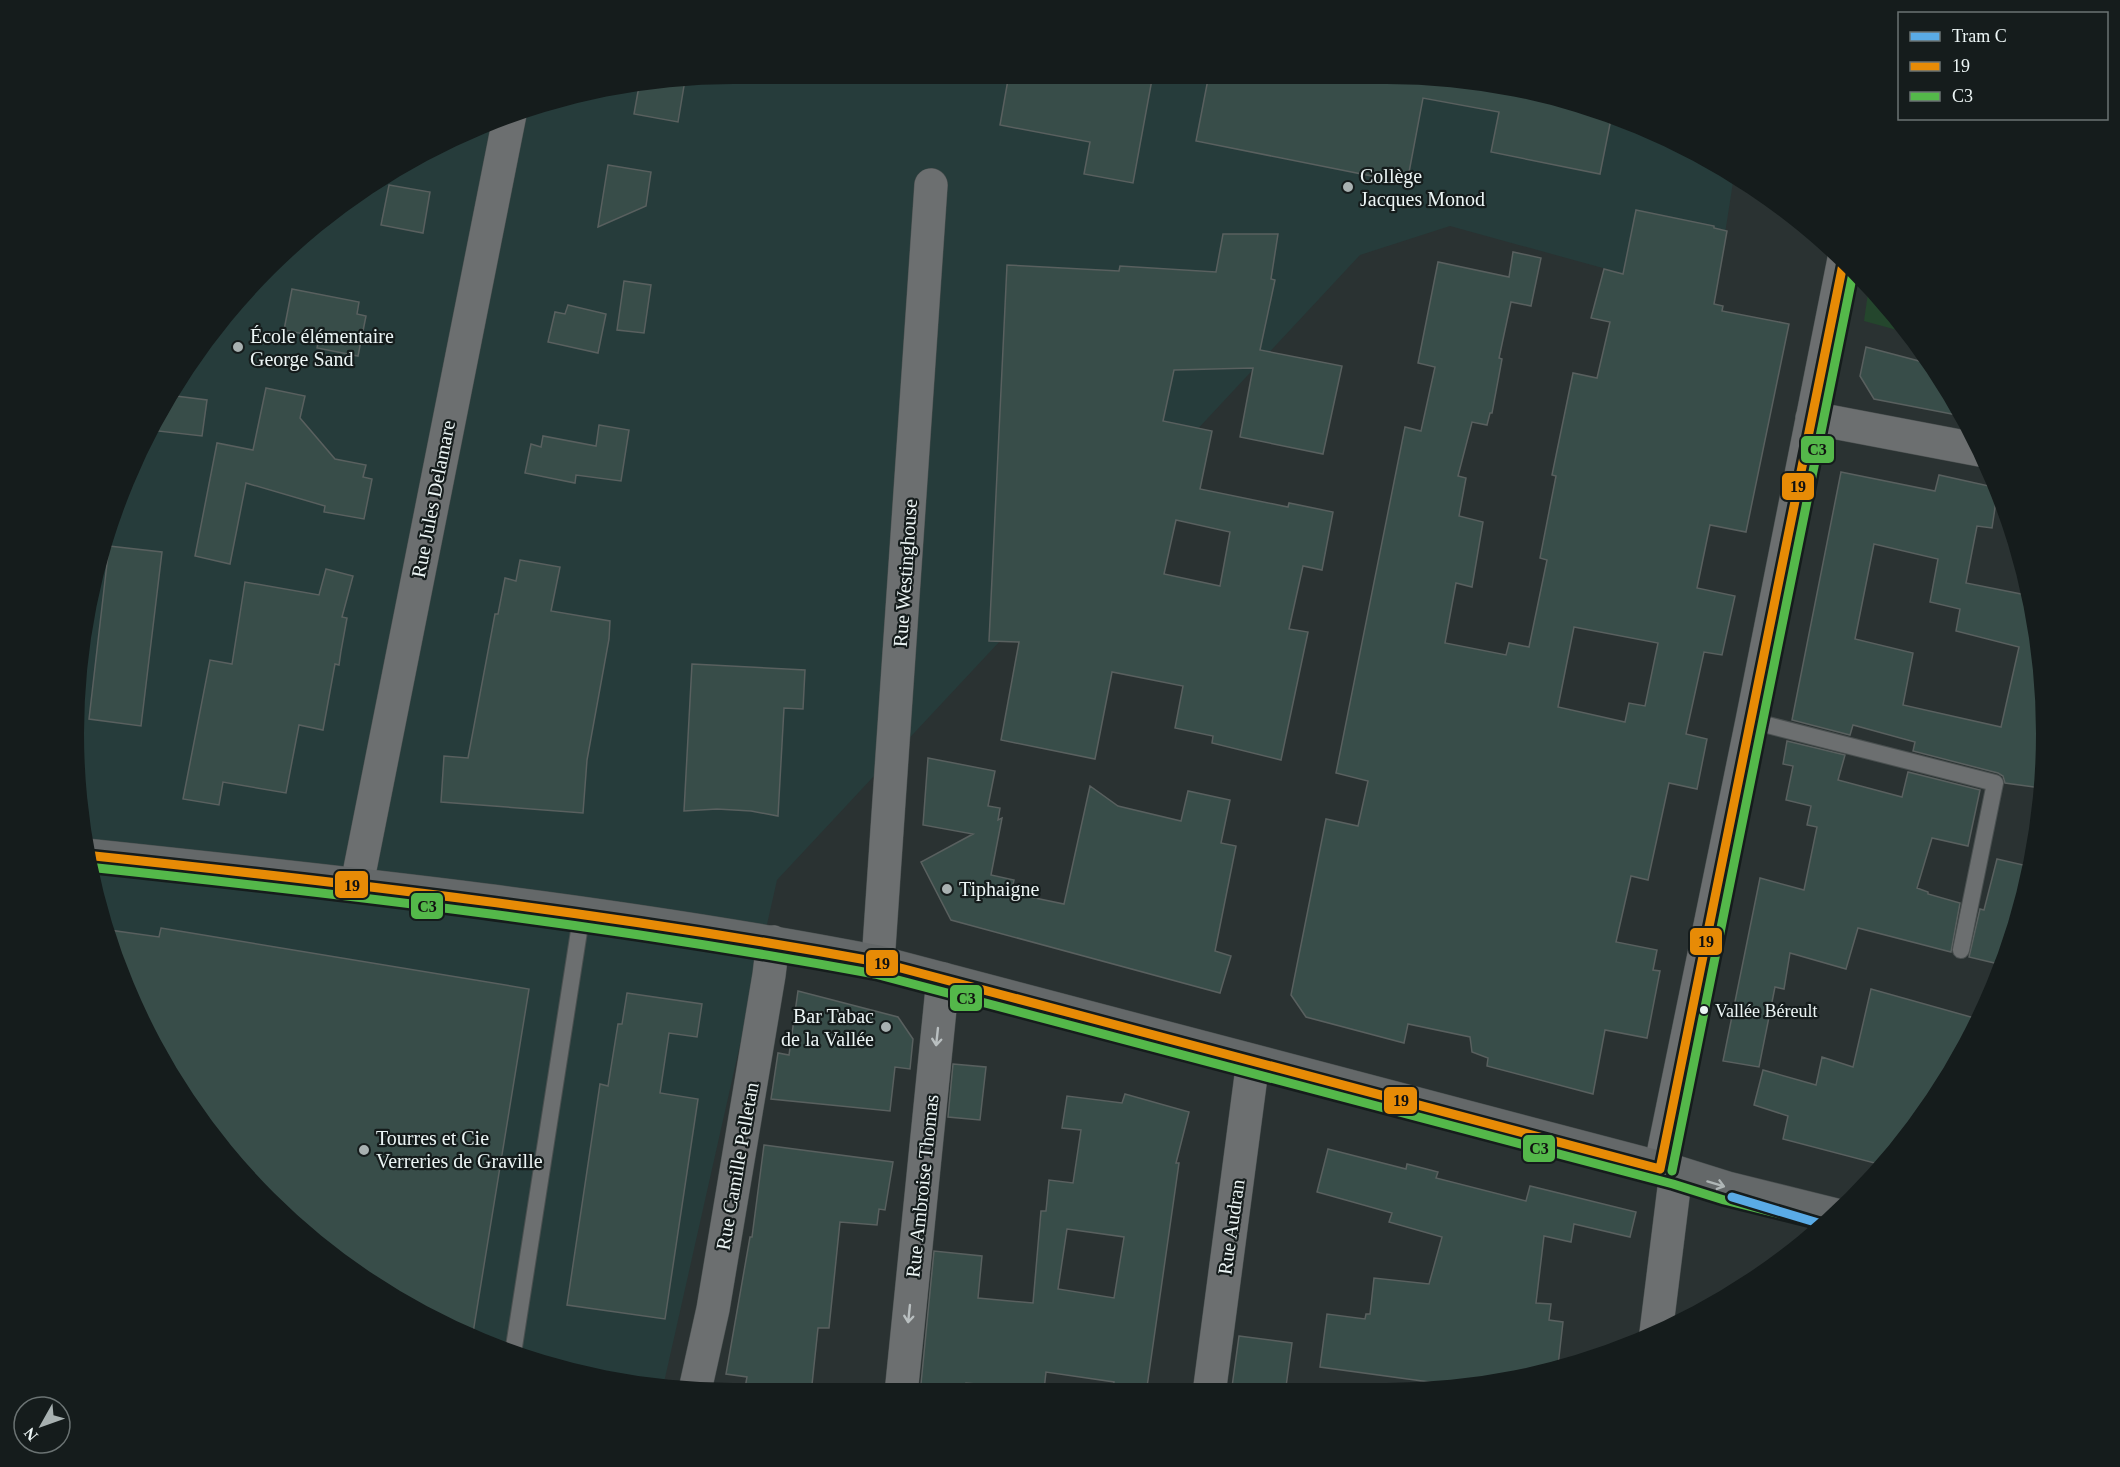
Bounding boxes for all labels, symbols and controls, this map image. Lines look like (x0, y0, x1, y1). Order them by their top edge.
legend (1898, 12, 2108, 120)
text: Tram C (1952, 26, 2007, 46)
text: 19 (1952, 56, 1970, 76)
text: C3 (1952, 86, 1973, 106)
place label: Collège Jacques Monod (1360, 165, 1485, 211)
marker: Collège Jacques Monod (1341, 180, 1355, 194)
place label: École élémentaire George Sand (250, 325, 394, 371)
marker: École élémentaire George Sand (231, 340, 245, 354)
street label: Rue Jules Delamare (407, 418, 459, 580)
line badge: C3 (1800, 435, 1835, 464)
text: C3 (1807, 441, 1827, 458)
line badge: 19 (1781, 472, 1815, 501)
text: 19 (1790, 478, 1806, 495)
street label: Rue Westinghouse (889, 498, 922, 648)
line badge: 19 (334, 870, 369, 899)
text: 19 (344, 877, 360, 894)
place label: Tiphaigne (959, 878, 1040, 901)
marker: Tiphaigne (940, 882, 954, 896)
line badge: C3 (410, 892, 444, 920)
text: C3 (417, 898, 437, 915)
line badge: 19 (1689, 927, 1723, 956)
text: 19 (1698, 933, 1714, 950)
line badge: 19 (865, 949, 899, 977)
text: 19 (874, 955, 890, 972)
line badge: C3 (949, 984, 983, 1012)
text: C3 (956, 990, 976, 1007)
place label: Vallée Béreult (1715, 1001, 1817, 1021)
marker: Vallée Béreult (1698, 1004, 1710, 1016)
place label: Bar Tabac de la Vallée (781, 1005, 874, 1050)
marker: Bar Tabac de la Vallée (879, 1020, 893, 1034)
one-way arrow (931, 1026, 942, 1046)
street label: Rue Camille Pelletan (711, 1080, 763, 1252)
line badge: 19 (1383, 1086, 1418, 1115)
text: 19 (1393, 1092, 1409, 1109)
street label: Rue Ambroise Thomas (901, 1093, 943, 1279)
place label: Tourres et Cie Verreries de Graville (376, 1127, 543, 1172)
line badge: C3 (1522, 1134, 1556, 1163)
text: C3 (1529, 1140, 1549, 1157)
marker: Tourres et Cie Verreries de Graville (357, 1143, 371, 1157)
street label: Rue Audran (1213, 1178, 1249, 1276)
one-way arrow (1706, 1179, 1725, 1190)
one-way arrow (903, 1304, 914, 1324)
north arrow (12, 1395, 72, 1455)
text: N (20, 1424, 41, 1444)

